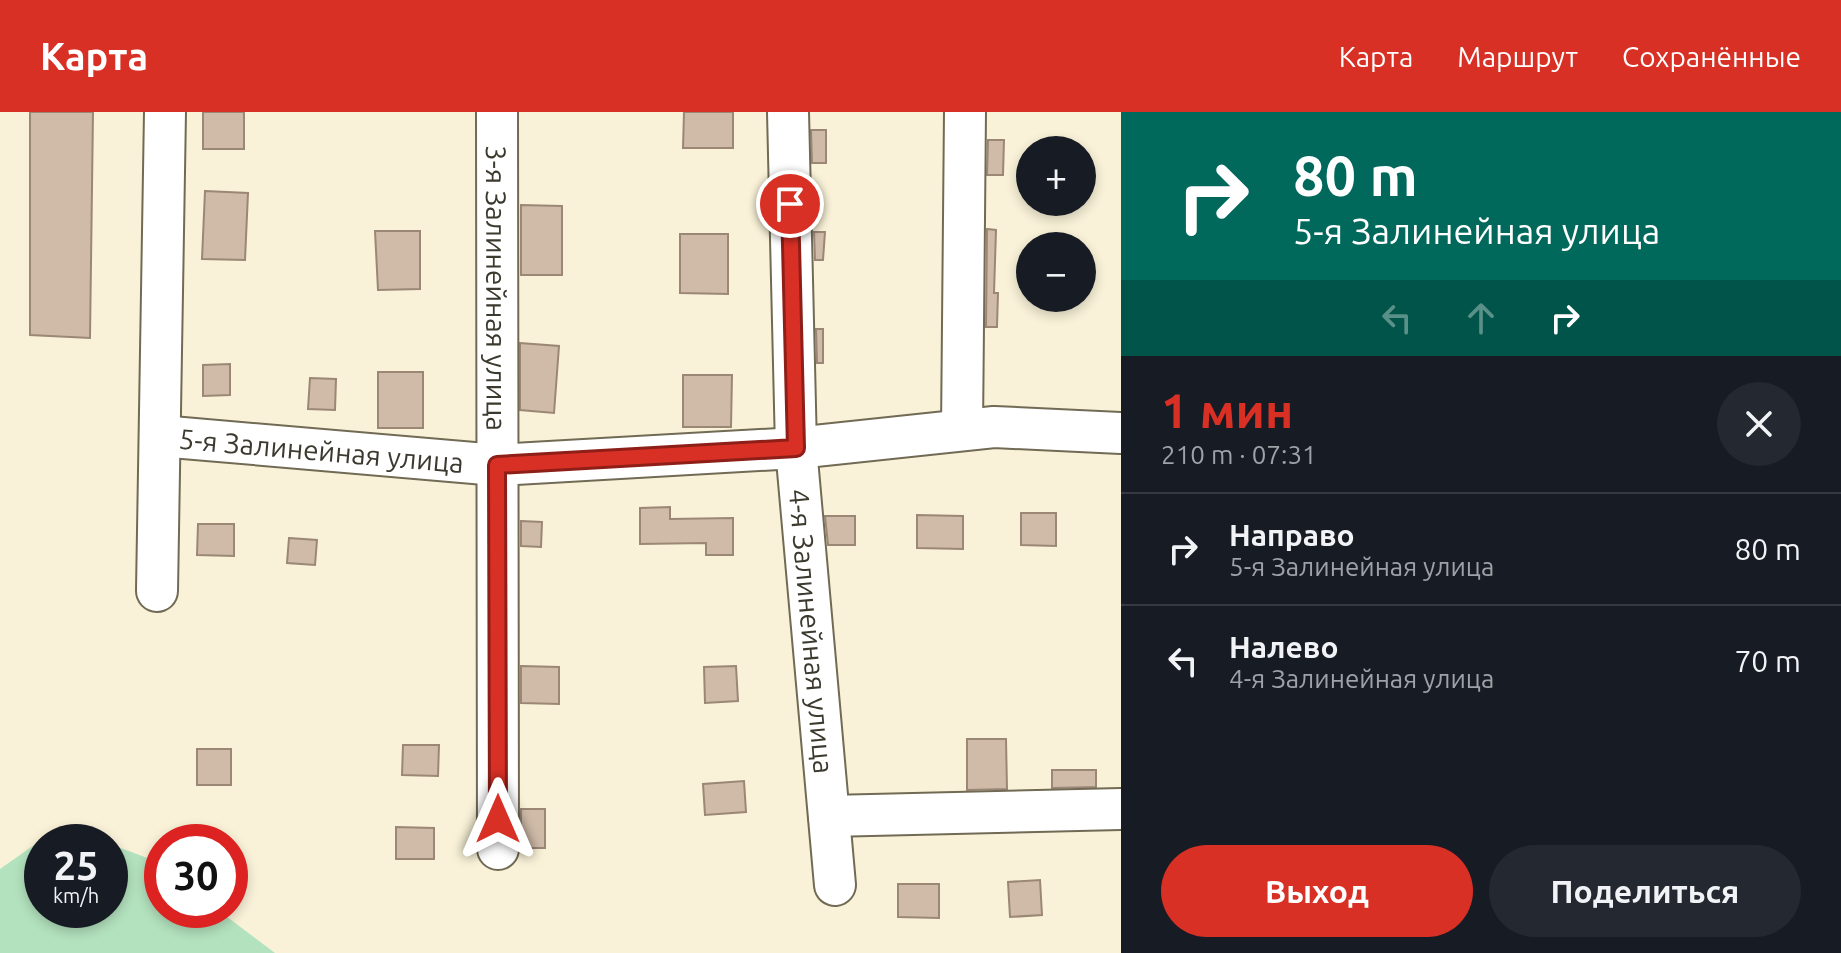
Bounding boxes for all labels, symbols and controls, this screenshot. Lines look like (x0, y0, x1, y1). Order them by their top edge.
text: Карта (40, 35, 148, 77)
text: Карта (1339, 41, 1413, 72)
text: Маршрут (1457, 41, 1578, 72)
text: Сохранённые (1622, 41, 1801, 72)
map controls (1016, 136, 1096, 312)
button: + (1016, 136, 1096, 216)
icon: right (1161, 144, 1265, 248)
text: 80 m (1293, 144, 1418, 207)
street label: 3-я Залинейная улица (482, 145, 513, 431)
pin (756, 170, 824, 238)
icon: arrive (768, 182, 812, 226)
text: 5-я Залинейная улица (1293, 210, 1660, 251)
button: − (1016, 232, 1096, 312)
icon: left (1375, 296, 1419, 340)
icon: ahead (1459, 296, 1503, 340)
icon: right (1543, 296, 1587, 340)
button: close (1717, 382, 1801, 466)
text: 1 мин (1161, 383, 1293, 437)
street label: 5-я Залинейная улица (178, 422, 465, 478)
text: 210 m · 07:31 (1161, 440, 1317, 469)
street label: 4-я Залинейная улица (784, 487, 840, 775)
text: Направо (1229, 518, 1355, 552)
icon: right (1161, 527, 1205, 571)
text: 80 m (1734, 532, 1801, 566)
text: 5-я Залинейная улица (1229, 552, 1494, 581)
text: Налево (1229, 630, 1339, 664)
icon: left (1161, 639, 1205, 683)
text: 70 m (1734, 644, 1801, 678)
text: 4-я Залинейная улица (1229, 664, 1494, 693)
position arrow (456, 777, 540, 861)
speed limit sign: 30 (144, 824, 248, 928)
text: 25 (53, 843, 99, 888)
button: Выход (1161, 845, 1473, 937)
button: Поделиться (1489, 845, 1801, 937)
text: km/h (53, 884, 99, 907)

